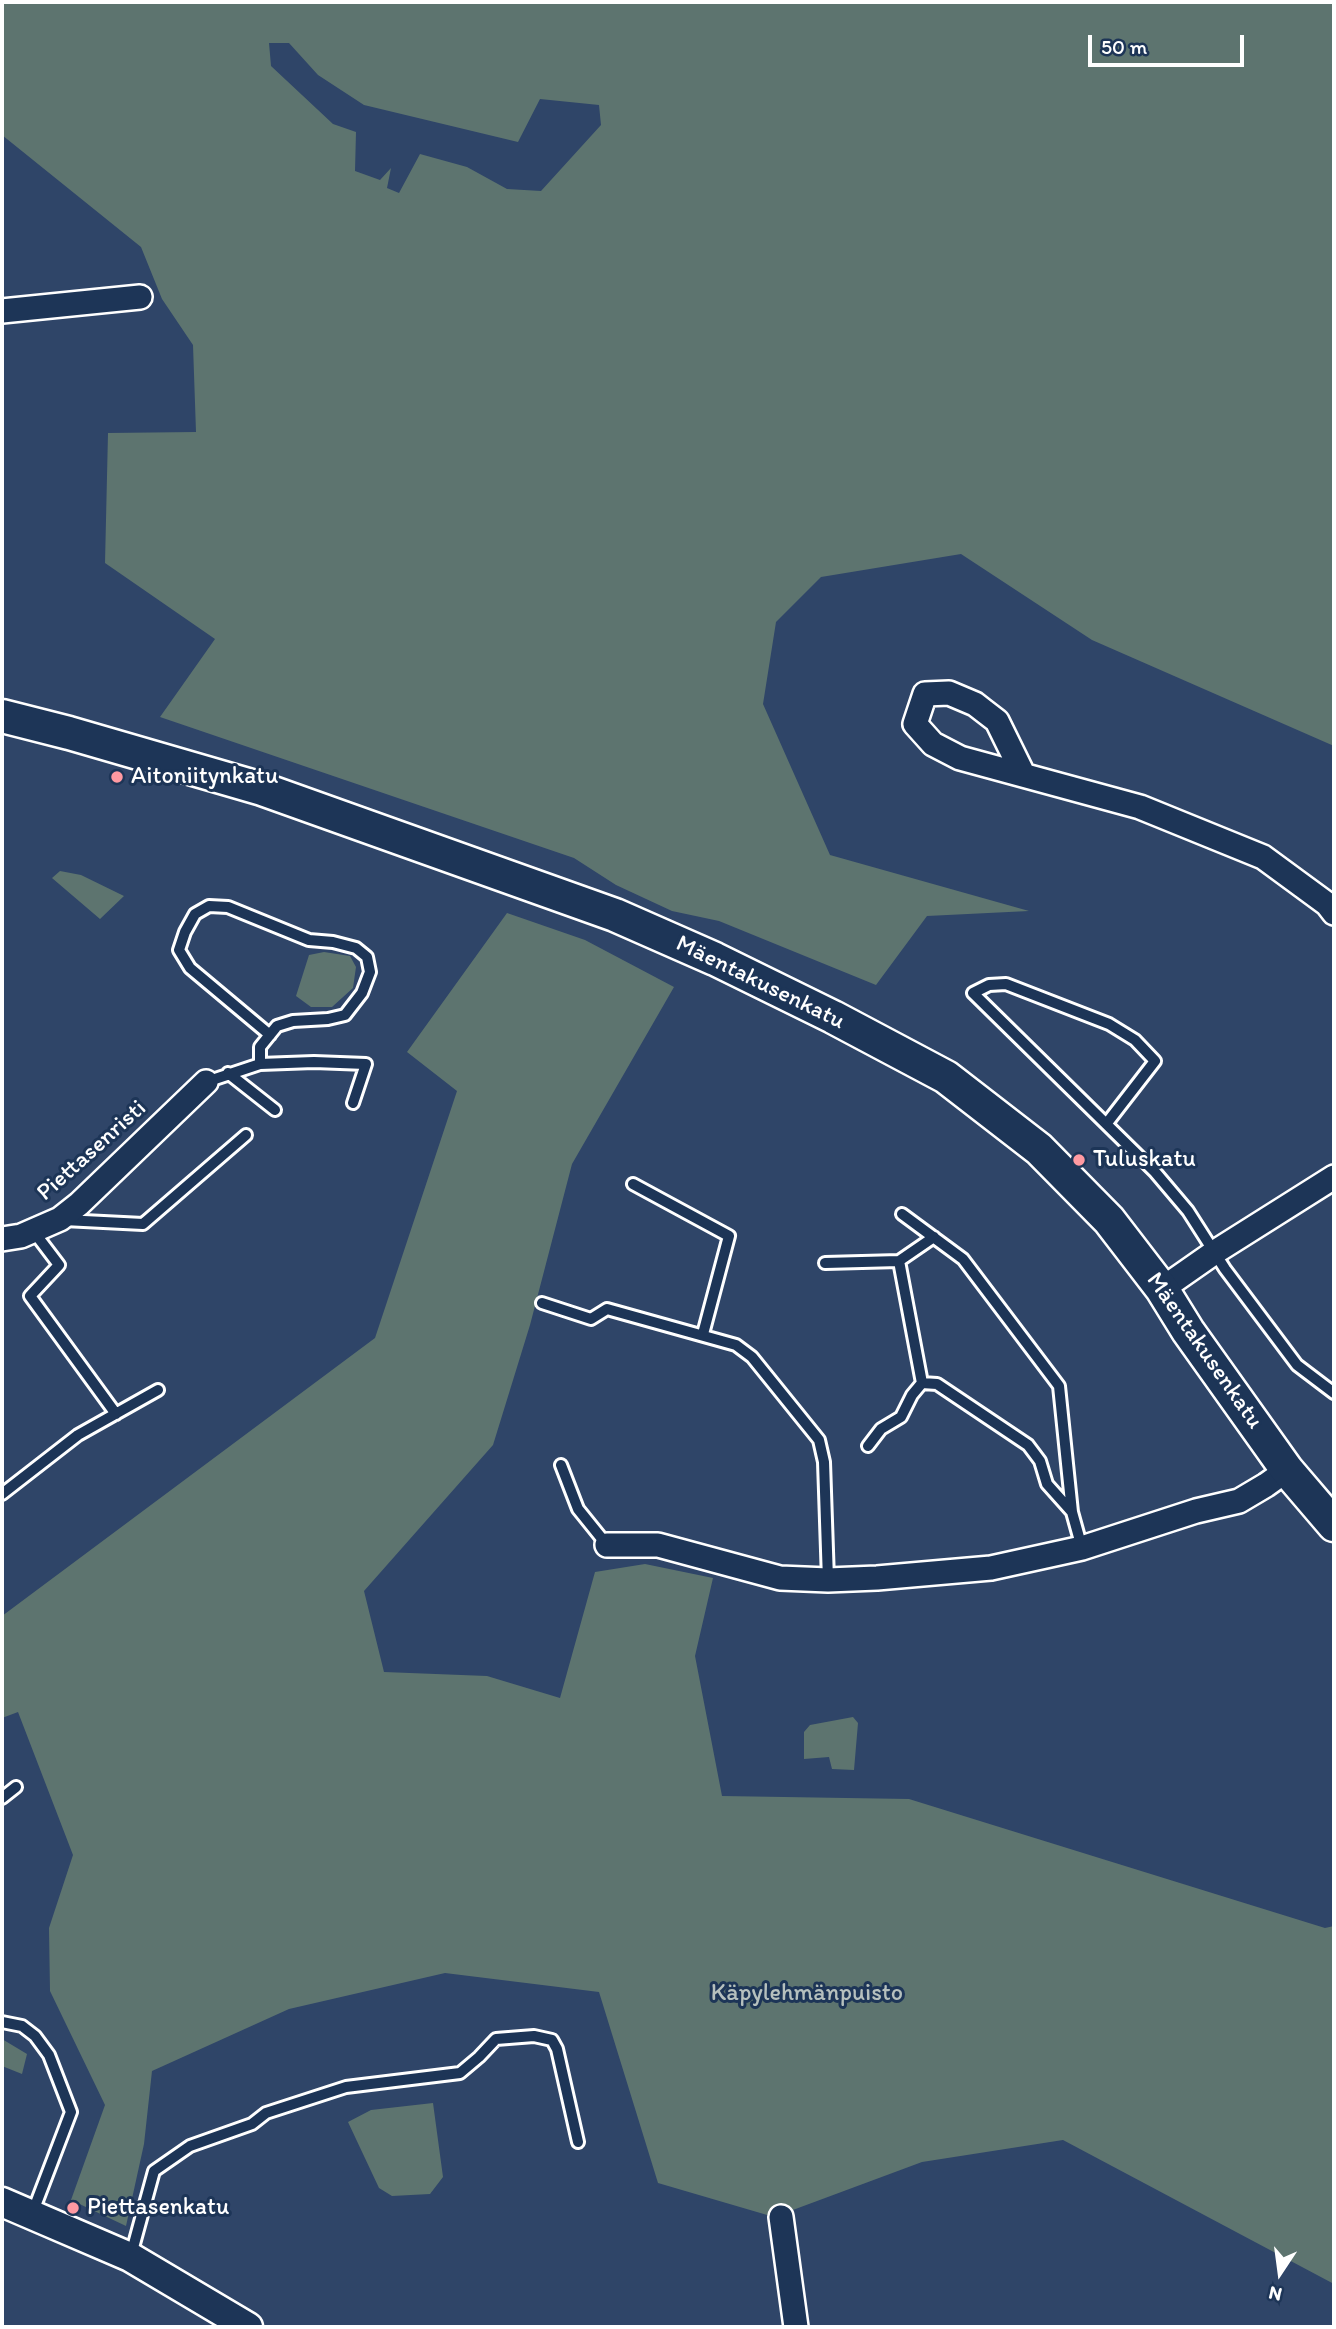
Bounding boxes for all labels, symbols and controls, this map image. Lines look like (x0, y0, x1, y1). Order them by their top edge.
scale bar (1091, 21, 1247, 65)
text: 50 m (1101, 34, 1147, 59)
place label: Aitoniitynkatu (131, 763, 278, 791)
marker: Aitoniitynkatu (109, 769, 125, 785)
street label: Mäentakusenkatu (671, 930, 849, 1036)
street label: Piettasenristi (31, 1094, 153, 1208)
place label: Tuluskatu (1093, 1146, 1196, 1174)
marker: Tuluskatu (1071, 1152, 1087, 1168)
street label: Mäentakusenkatu (1139, 1267, 1269, 1435)
park label: Käpylehmänpuisto (711, 1980, 903, 2008)
place label: Piettasenkatu (87, 2194, 229, 2222)
marker: Piettasenkatu (65, 2200, 81, 2216)
north arrow (1245, 2238, 1315, 2308)
text: N (1266, 2281, 1284, 2307)

